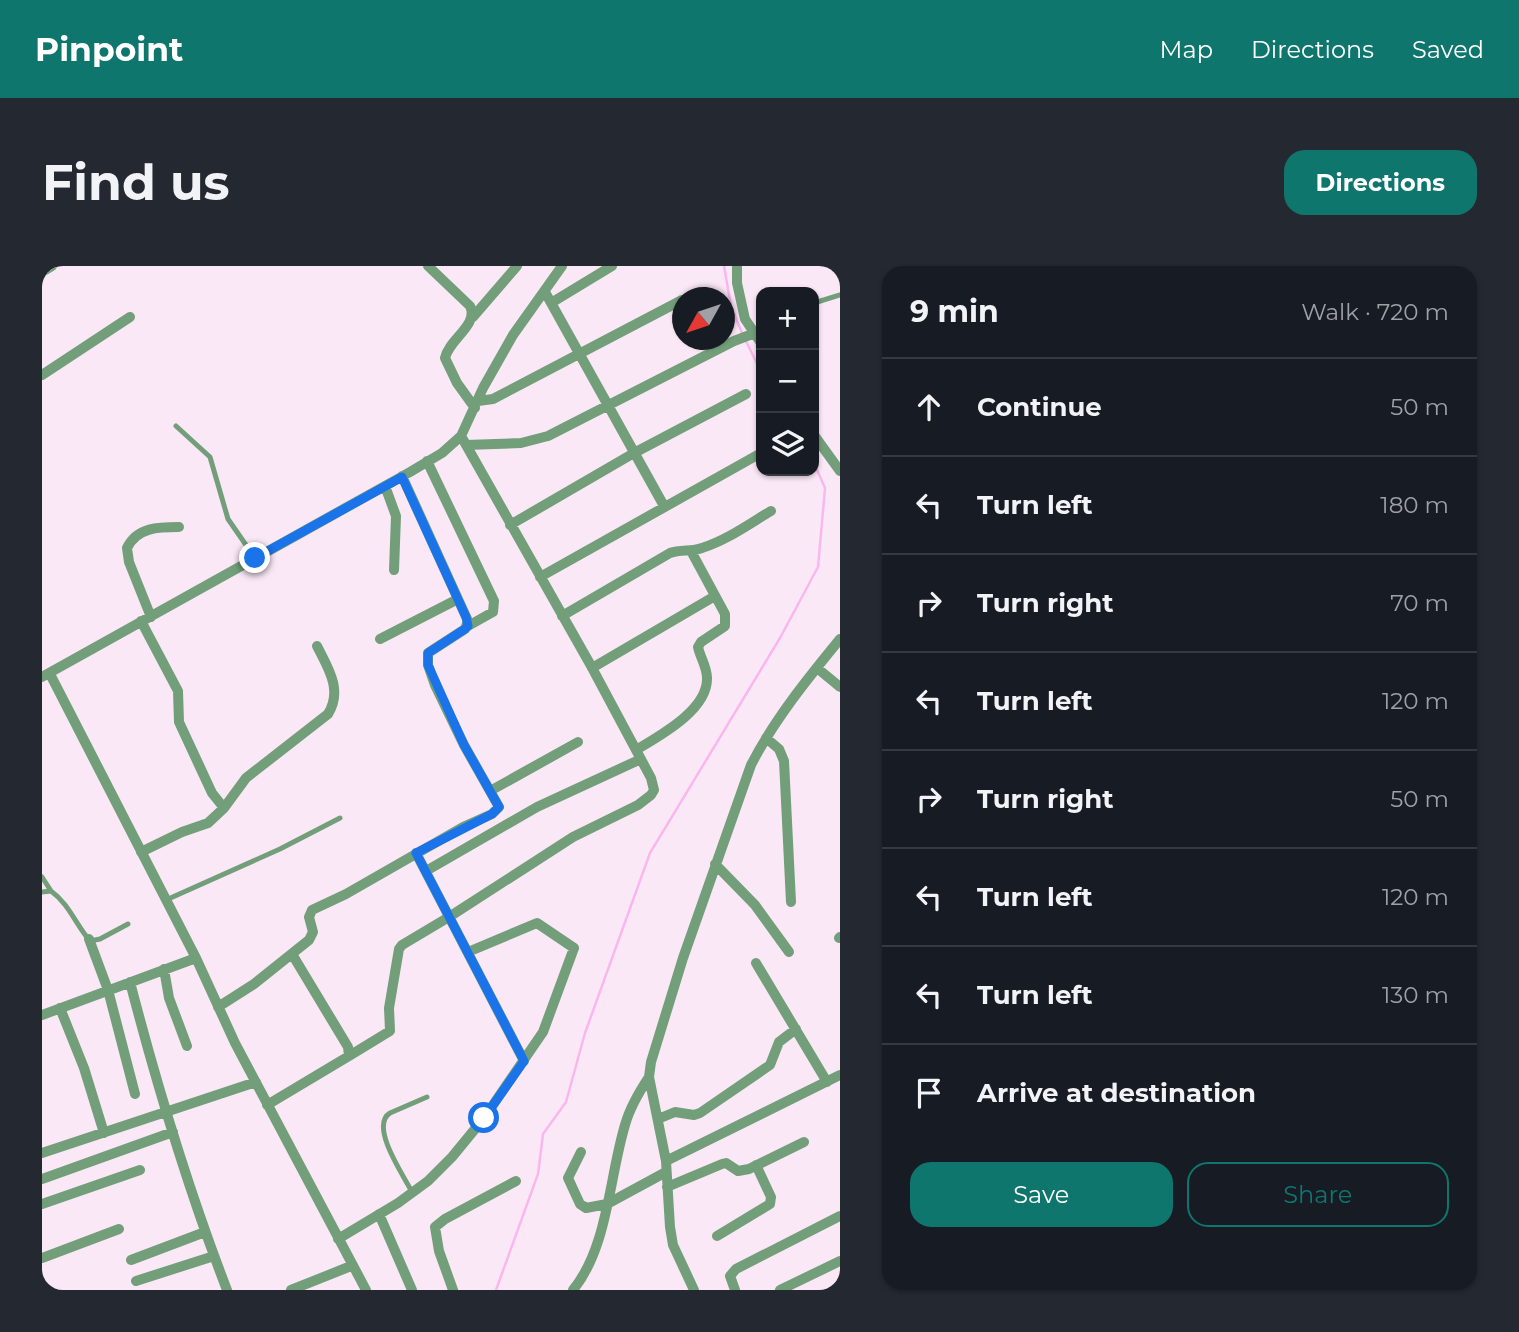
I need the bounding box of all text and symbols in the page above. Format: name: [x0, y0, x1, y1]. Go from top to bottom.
text: Pinpoint: [35, 29, 183, 69]
text: Map: [1160, 35, 1213, 64]
text: Directions: [1251, 35, 1374, 64]
text: Saved: [1412, 35, 1484, 64]
button: Directions: [1284, 150, 1477, 215]
text: Find us: [42, 153, 230, 212]
north arrow: [672, 287, 735, 350]
map controls: [756, 287, 819, 476]
button: +: [756, 287, 819, 350]
text: 9 min: [910, 293, 999, 330]
text: Walk · 720 m: [1301, 298, 1449, 326]
button: −: [756, 350, 819, 413]
icon: ahead: [910, 388, 948, 426]
text: Continue: [977, 391, 1102, 423]
text: 50 m: [1390, 393, 1449, 421]
button: layers: [756, 413, 819, 476]
icon: left: [910, 486, 948, 524]
text: Turn left: [977, 489, 1093, 521]
text: 180 m: [1380, 491, 1449, 519]
route end: [239, 542, 270, 573]
icon: right: [910, 584, 948, 622]
text: Turn right: [977, 587, 1113, 619]
text: 70 m: [1390, 589, 1449, 617]
icon: left: [910, 682, 948, 720]
text: Turn left: [977, 685, 1093, 717]
text: 120 m: [1382, 687, 1449, 715]
icon: right: [910, 780, 948, 818]
text: Turn right: [977, 783, 1113, 815]
text: 50 m: [1390, 785, 1449, 813]
icon: left: [910, 878, 948, 916]
text: Turn left: [977, 881, 1093, 913]
text: 120 m: [1382, 883, 1449, 911]
icon: left: [910, 976, 948, 1014]
text: Turn left: [977, 979, 1093, 1011]
text: 130 m: [1382, 981, 1449, 1009]
icon: arrive: [910, 1074, 948, 1112]
text: Arrive at destination: [977, 1077, 1256, 1109]
route start: [468, 1102, 499, 1133]
button: Save: [910, 1162, 1173, 1227]
button: Share: [1187, 1162, 1449, 1227]

